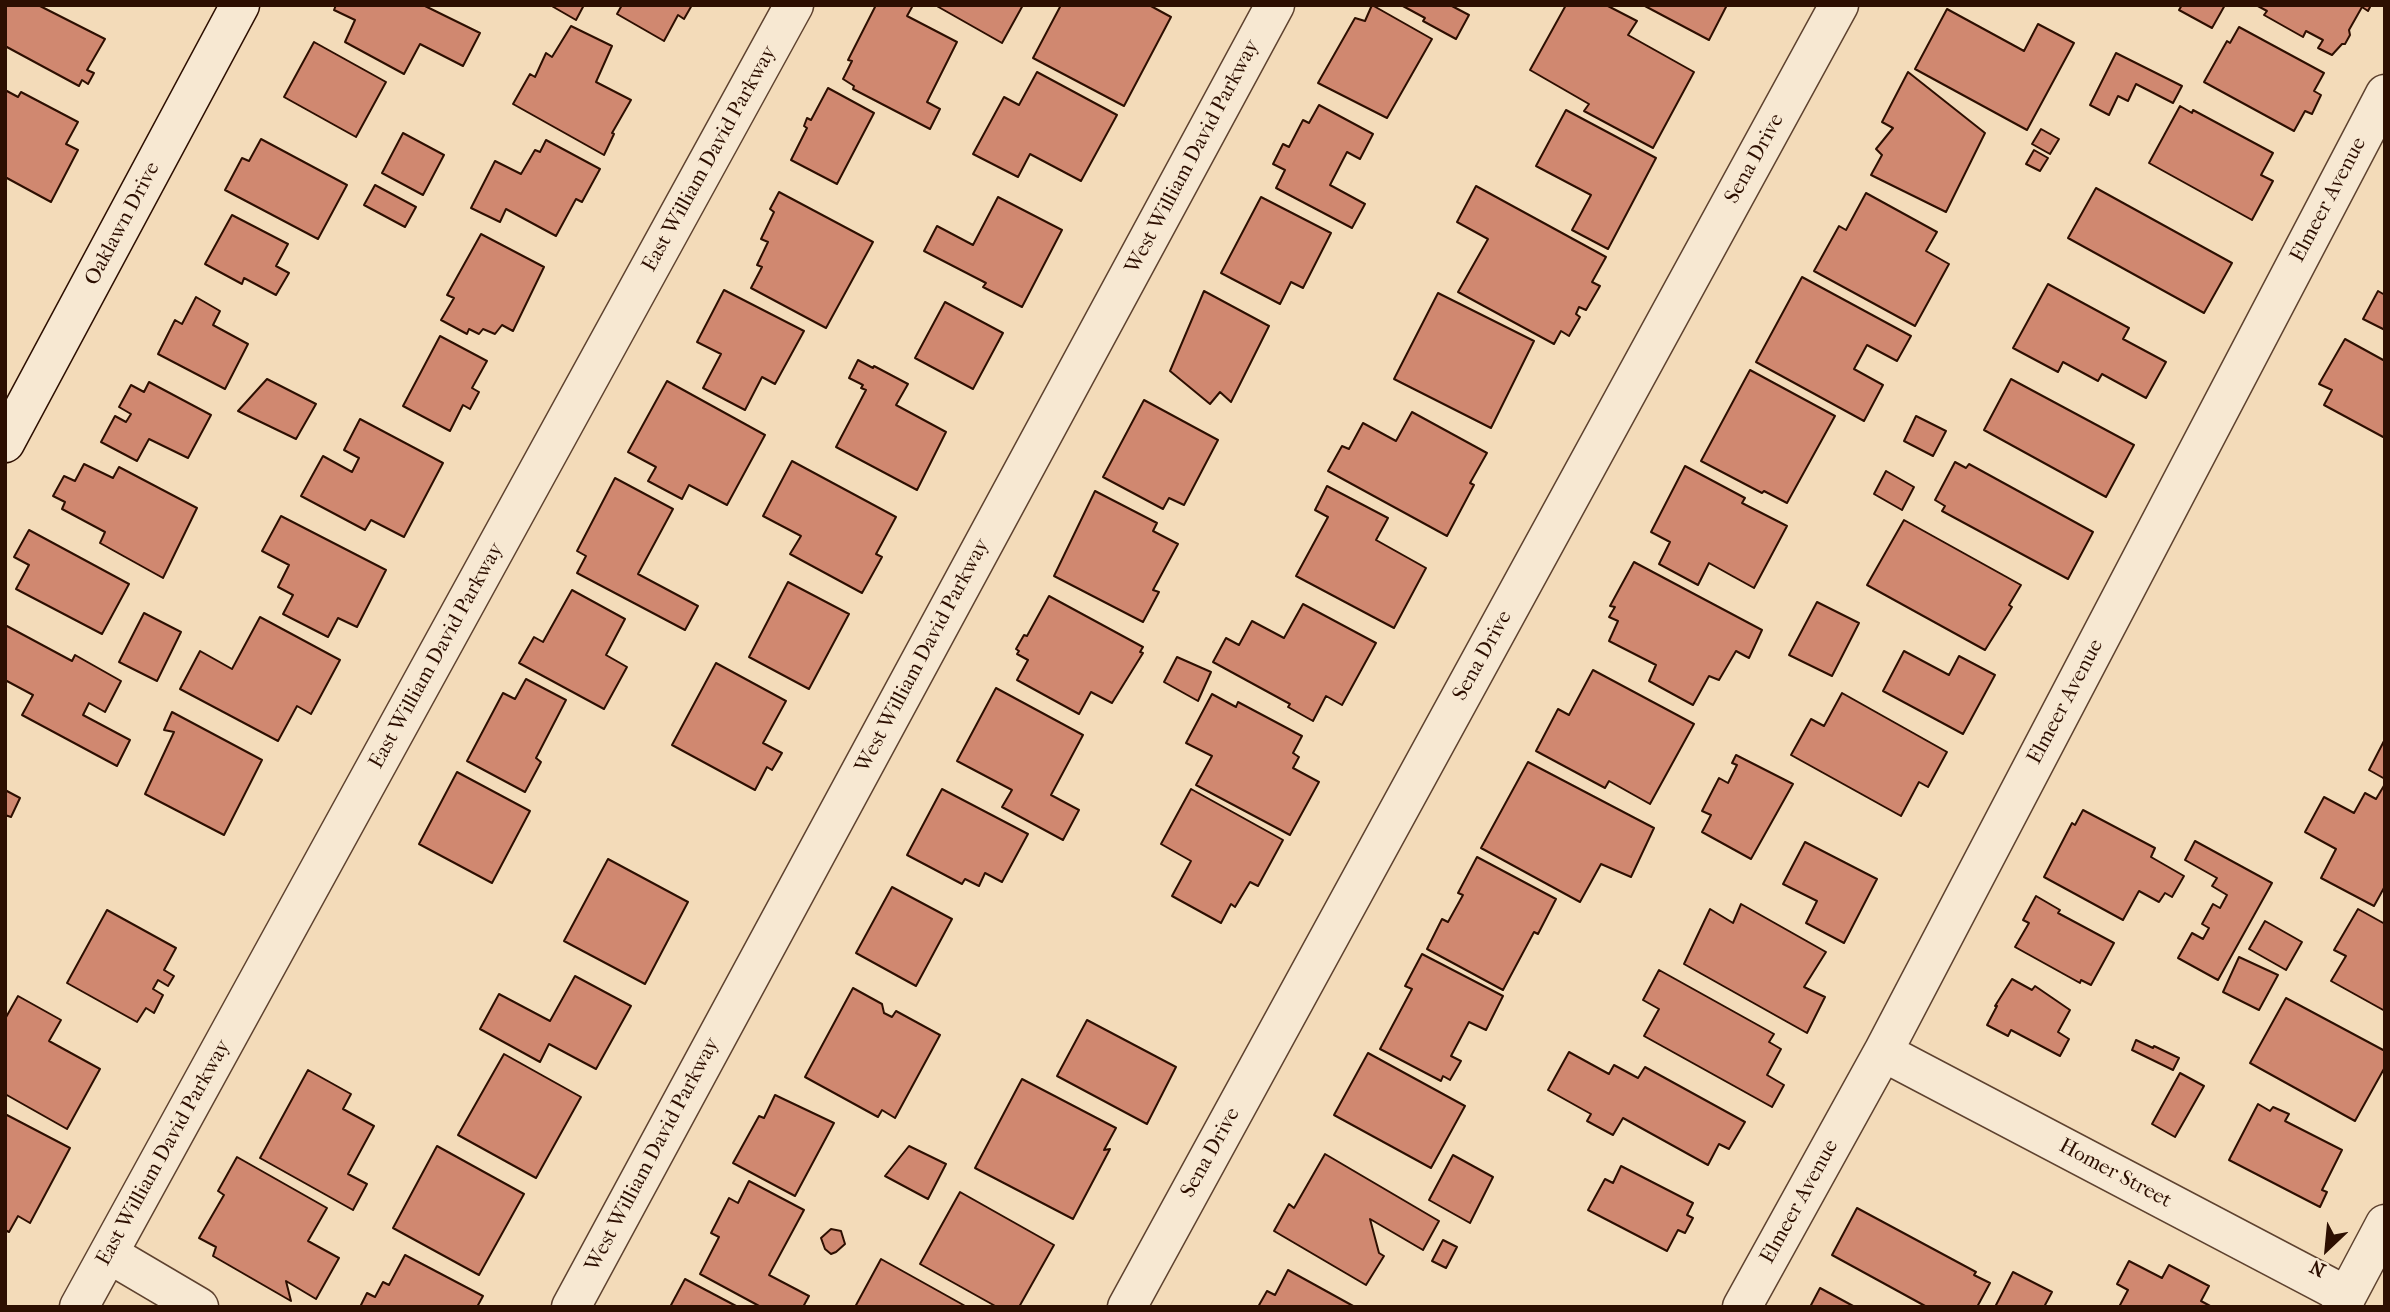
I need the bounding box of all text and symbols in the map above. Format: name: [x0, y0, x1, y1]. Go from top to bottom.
street label: West William David Parkway: [1121, 36, 1265, 278]
street label: East William David Parkway: [637, 42, 783, 276]
street label: Sena Drive: [1720, 110, 1790, 208]
street label: Elmeer Avenue: [2285, 133, 2373, 267]
street label: Oaklawn Drive: [80, 158, 166, 290]
street label: West William David Parkway: [851, 535, 995, 777]
street label: East William David Parkway: [364, 539, 510, 773]
street label: Sena Drive: [1448, 607, 1518, 705]
street label: Elmeer Avenue: [2022, 635, 2110, 769]
street label: West William David Parkway: [581, 1034, 725, 1276]
street label: East William David Parkway: [91, 1036, 237, 1270]
street label: Sena Drive: [1176, 1104, 1246, 1202]
street label: Homer Street: [2055, 1134, 2175, 1214]
street label: Elmeer Avenue: [1756, 1136, 1844, 1268]
north arrow: [2292, 1214, 2362, 1284]
text: N: [2306, 1255, 2329, 1281]

